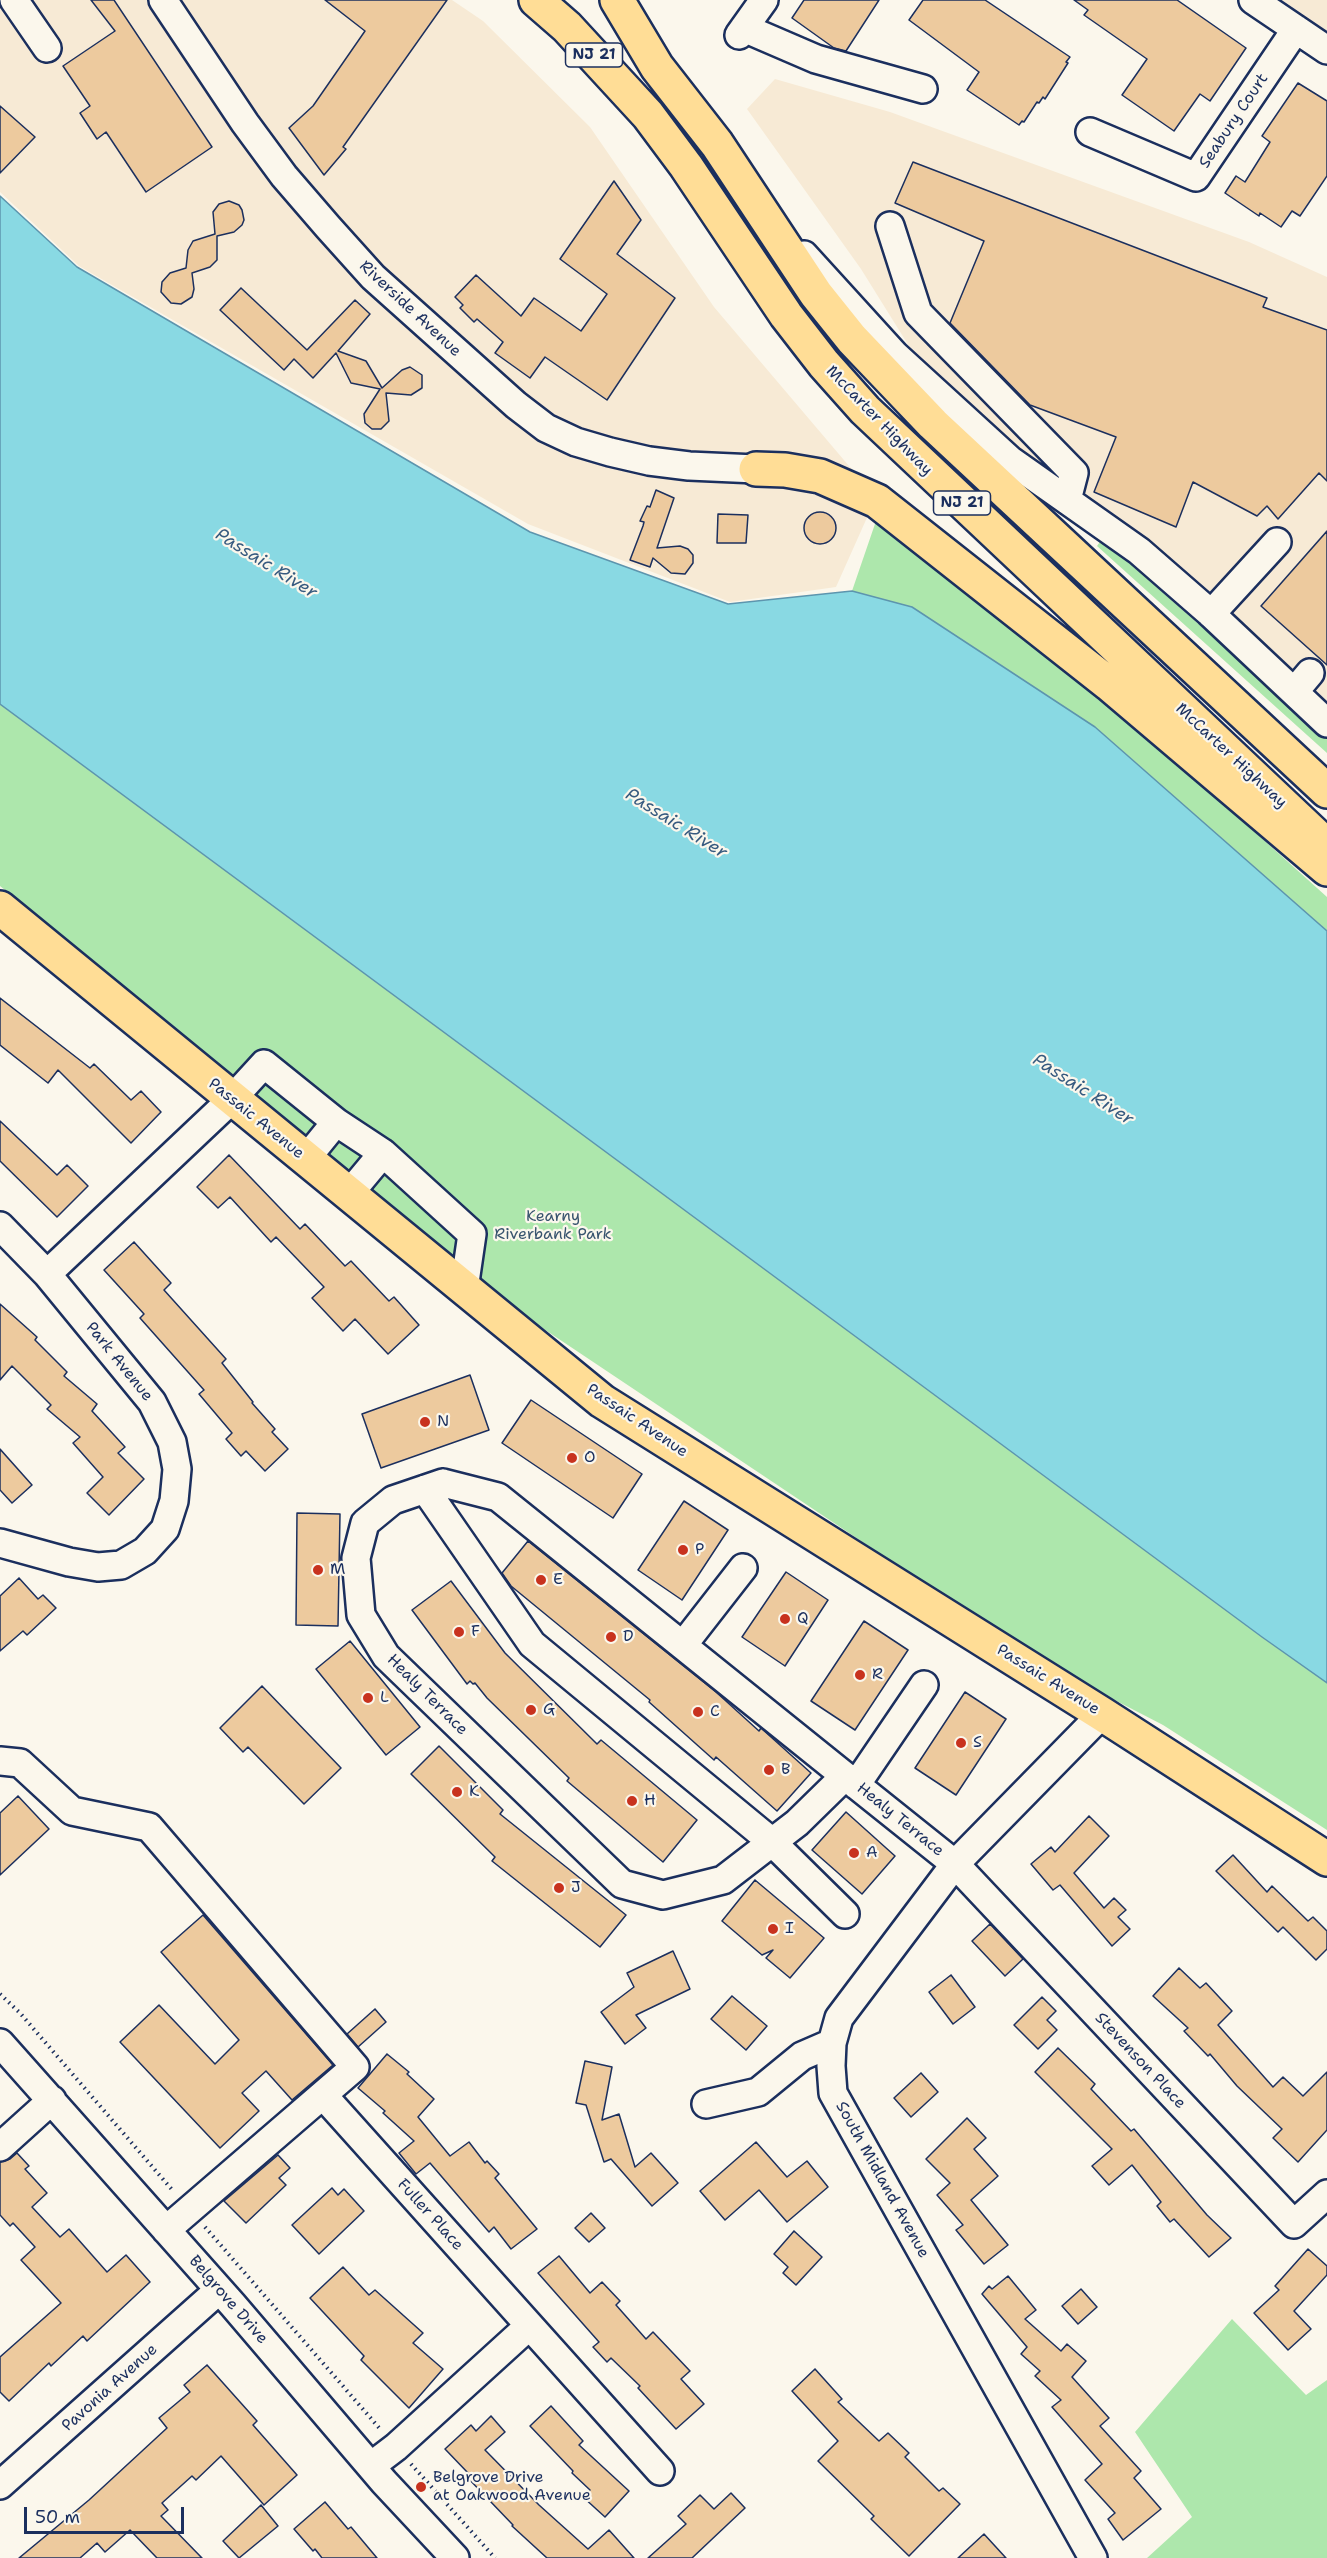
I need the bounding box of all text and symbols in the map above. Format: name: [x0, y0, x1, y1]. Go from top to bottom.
road number: NJ 21: [566, 43, 622, 67]
street label: Seabury Court: [1195, 70, 1273, 172]
street label: Riverside Avenue: [355, 257, 465, 361]
street label: McCarter Highway: [822, 362, 936, 480]
road number: NJ 21: [934, 491, 990, 515]
water label: Passaic River: [211, 524, 321, 604]
street label: McCarter Highway: [1171, 699, 1291, 813]
water label: Passaic River: [621, 784, 731, 864]
water label: Passaic River: [1029, 1049, 1137, 1131]
street label: Passaic Avenue: [204, 1074, 308, 1164]
park label: Kearny Riverbank Park: [494, 1207, 612, 1245]
street label: Park Avenue: [81, 1319, 157, 1405]
street label: Passaic Avenue: [583, 1380, 691, 1462]
place label: N: [437, 1412, 449, 1432]
marker: N: [418, 1415, 432, 1429]
place label: O: [584, 1448, 596, 1468]
marker: O: [565, 1451, 579, 1465]
place label: P: [695, 1540, 704, 1560]
marker: P: [676, 1543, 690, 1557]
place label: M: [330, 1560, 345, 1580]
marker: M: [311, 1563, 325, 1577]
place label: E: [553, 1570, 563, 1590]
marker: E: [534, 1573, 548, 1587]
place label: Q: [797, 1609, 809, 1629]
marker: Q: [778, 1612, 792, 1626]
place label: F: [471, 1622, 480, 1642]
marker: F: [452, 1625, 466, 1639]
place label: D: [623, 1627, 634, 1647]
marker: D: [604, 1630, 618, 1644]
street label: Passaic Avenue: [993, 1641, 1103, 1719]
street label: Healy Terrace: [383, 1651, 471, 1739]
place label: R: [872, 1665, 883, 1685]
marker: R: [853, 1668, 867, 1682]
place label: L: [380, 1688, 389, 1708]
marker: L: [361, 1691, 375, 1705]
place label: G: [543, 1700, 555, 1720]
place label: C: [710, 1702, 720, 1722]
marker: G: [524, 1703, 538, 1717]
marker: C: [691, 1705, 705, 1719]
place label: S: [973, 1733, 982, 1753]
marker: S: [954, 1736, 968, 1750]
place label: B: [781, 1760, 790, 1780]
marker: B: [762, 1763, 776, 1777]
street label: Healy Terrace: [853, 1779, 947, 1861]
place label: K: [469, 1782, 479, 1802]
marker: K: [450, 1785, 464, 1799]
place label: H: [644, 1791, 656, 1811]
marker: H: [625, 1794, 639, 1808]
place label: A: [866, 1843, 878, 1863]
marker: A: [847, 1846, 861, 1860]
place label: J: [571, 1878, 581, 1898]
marker: J: [552, 1881, 566, 1895]
place label: I: [785, 1919, 794, 1939]
marker: I: [766, 1922, 780, 1936]
street label: Stevenson Place: [1091, 2009, 1189, 2113]
street label: South Midland Avenue: [831, 2098, 933, 2262]
street label: Fuller Place: [393, 2175, 467, 2255]
street label: Belgrove Drive: [184, 2252, 272, 2348]
street label: Pavonia Avenue: [58, 2340, 162, 2436]
place label: Belgrove Drive at Oakwood Avenue: [433, 2468, 591, 2506]
marker: Belgrove Drive at Oakwood Avenue: [414, 2480, 428, 2494]
scale bar: [27, 2495, 188, 2533]
text: 50 m: [35, 2505, 80, 2529]

